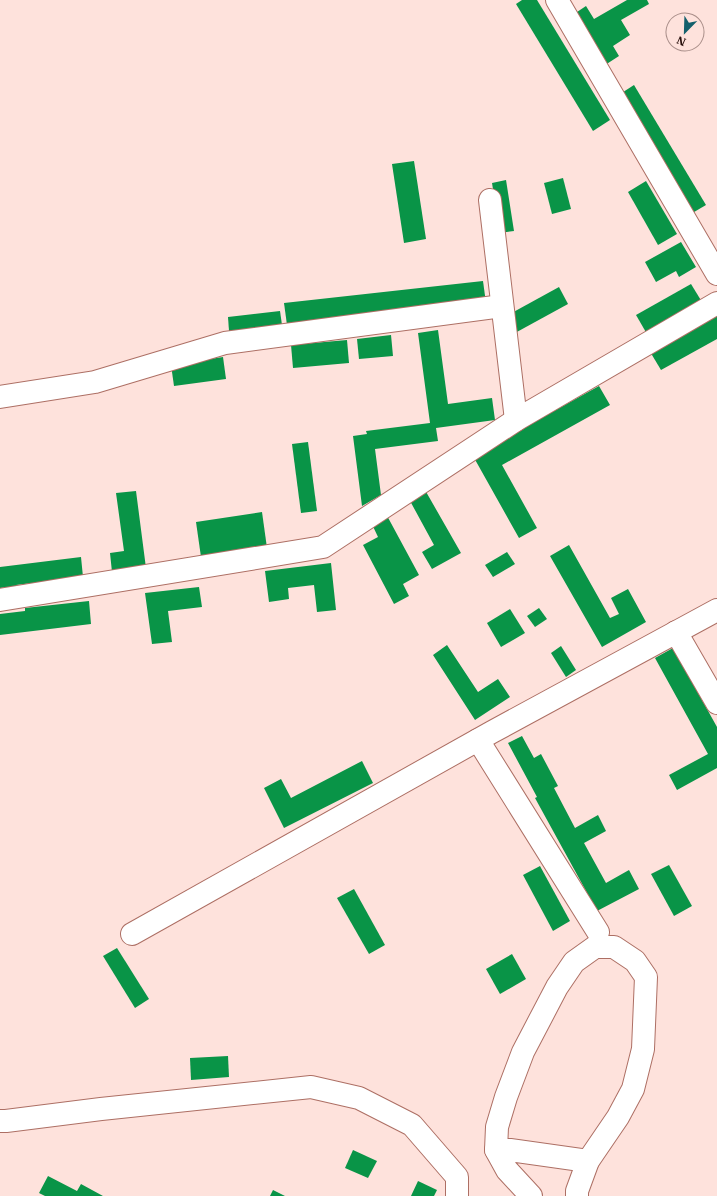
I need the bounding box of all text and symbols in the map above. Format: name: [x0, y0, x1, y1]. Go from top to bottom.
north arrow: [665, 12, 705, 52]
text: N: [674, 33, 688, 49]

